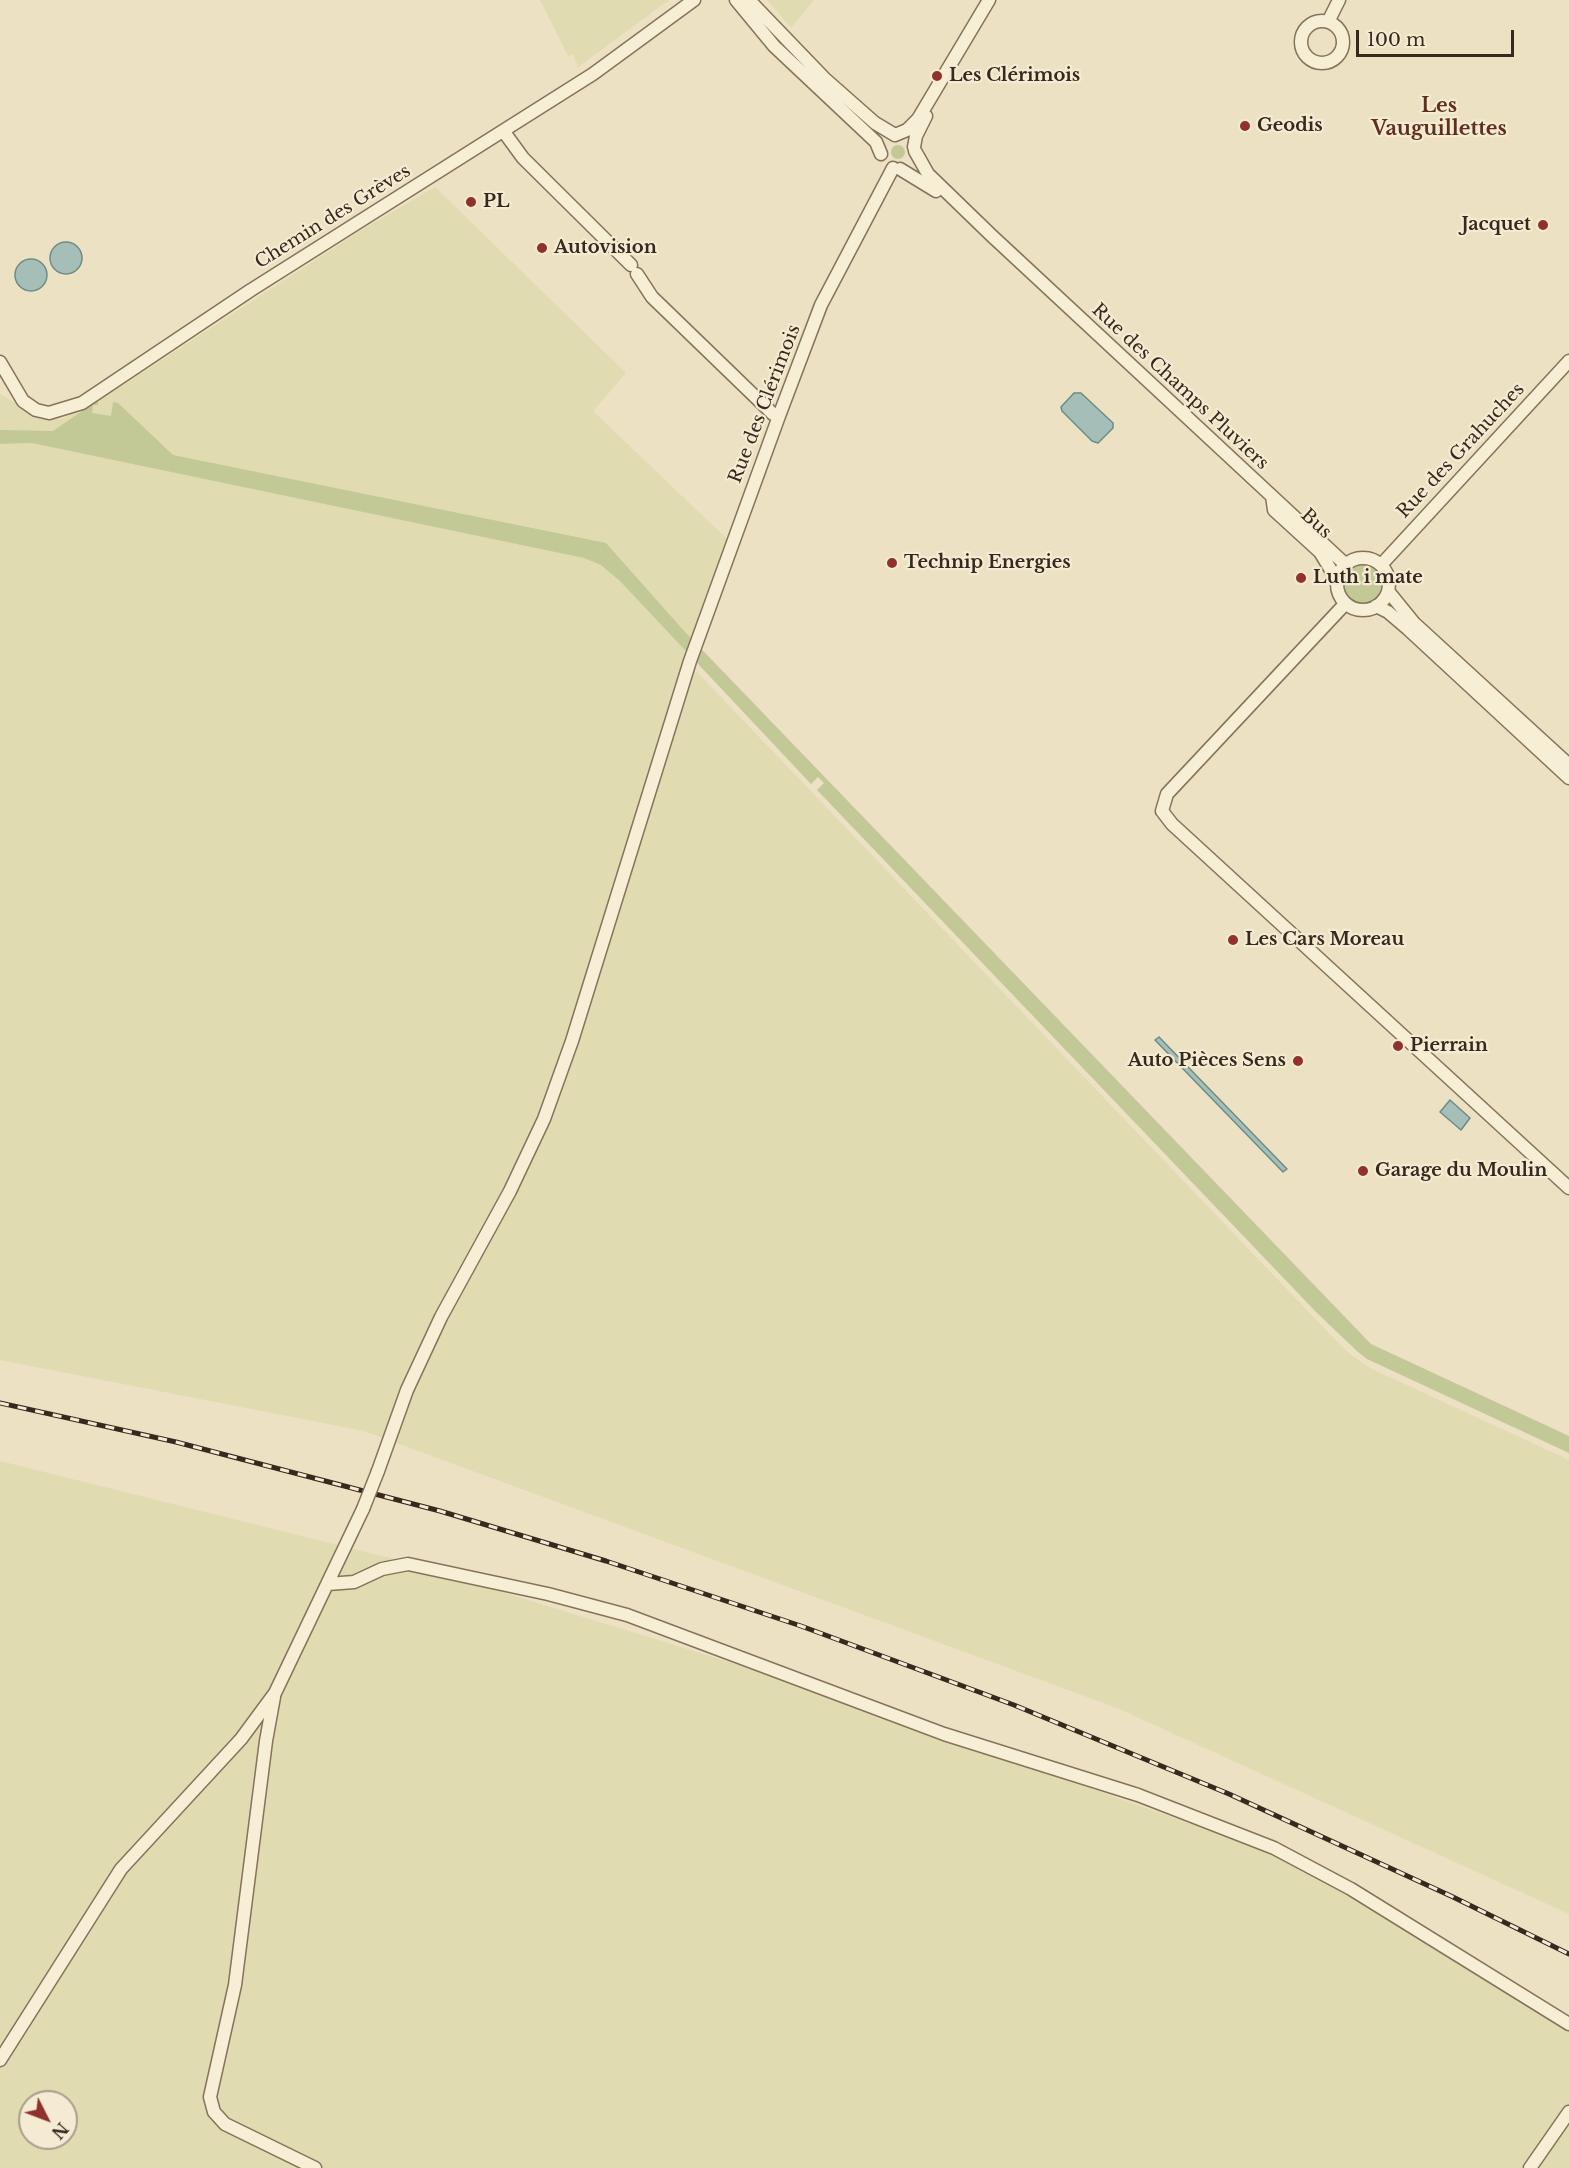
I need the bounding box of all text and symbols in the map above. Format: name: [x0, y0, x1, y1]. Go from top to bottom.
scale bar: [1359, 18, 1516, 56]
text: 100 m: [1367, 29, 1425, 51]
place label: Les Clérimois: [949, 65, 1080, 87]
marker: Les Clérimois: [930, 69, 944, 83]
district label: Les Vauguillettes: [1371, 94, 1507, 141]
place label: Geodis: [1257, 115, 1323, 137]
marker: Geodis: [1238, 119, 1252, 133]
street label: Chemin des Grèves: [251, 160, 415, 274]
place label: PL: [483, 191, 509, 213]
marker: PL: [464, 195, 478, 209]
place label: Jacquet: [1461, 214, 1531, 236]
marker: Jacquet: [1536, 218, 1550, 232]
place label: Autovision: [554, 237, 657, 259]
marker: Autovision: [535, 241, 549, 255]
street label: Rue des Champs Pluviers: [1087, 299, 1273, 475]
street label: Rue des Clérimois: [725, 322, 805, 486]
street label: Rue des Grahuches: [1393, 379, 1529, 523]
street label: Bus: [1296, 505, 1336, 543]
place label: Technip Energies: [904, 552, 1071, 574]
marker: Technip Energies: [885, 556, 899, 570]
place label: Luth i mate: [1313, 567, 1423, 589]
marker: Luth i mate: [1294, 571, 1308, 585]
place label: Les Cars Moreau: [1245, 929, 1404, 951]
marker: Les Cars Moreau: [1226, 933, 1240, 947]
place label: Pierrain: [1410, 1035, 1488, 1057]
marker: Pierrain: [1391, 1039, 1405, 1053]
place label: Auto Pièces Sens: [1128, 1050, 1286, 1072]
marker: Auto Pièces Sens: [1291, 1054, 1305, 1068]
place label: Garage du Moulin: [1375, 1160, 1547, 1182]
marker: Garage du Moulin: [1356, 1164, 1370, 1178]
north arrow: [18, 2090, 78, 2150]
text: N: [47, 2118, 72, 2143]

